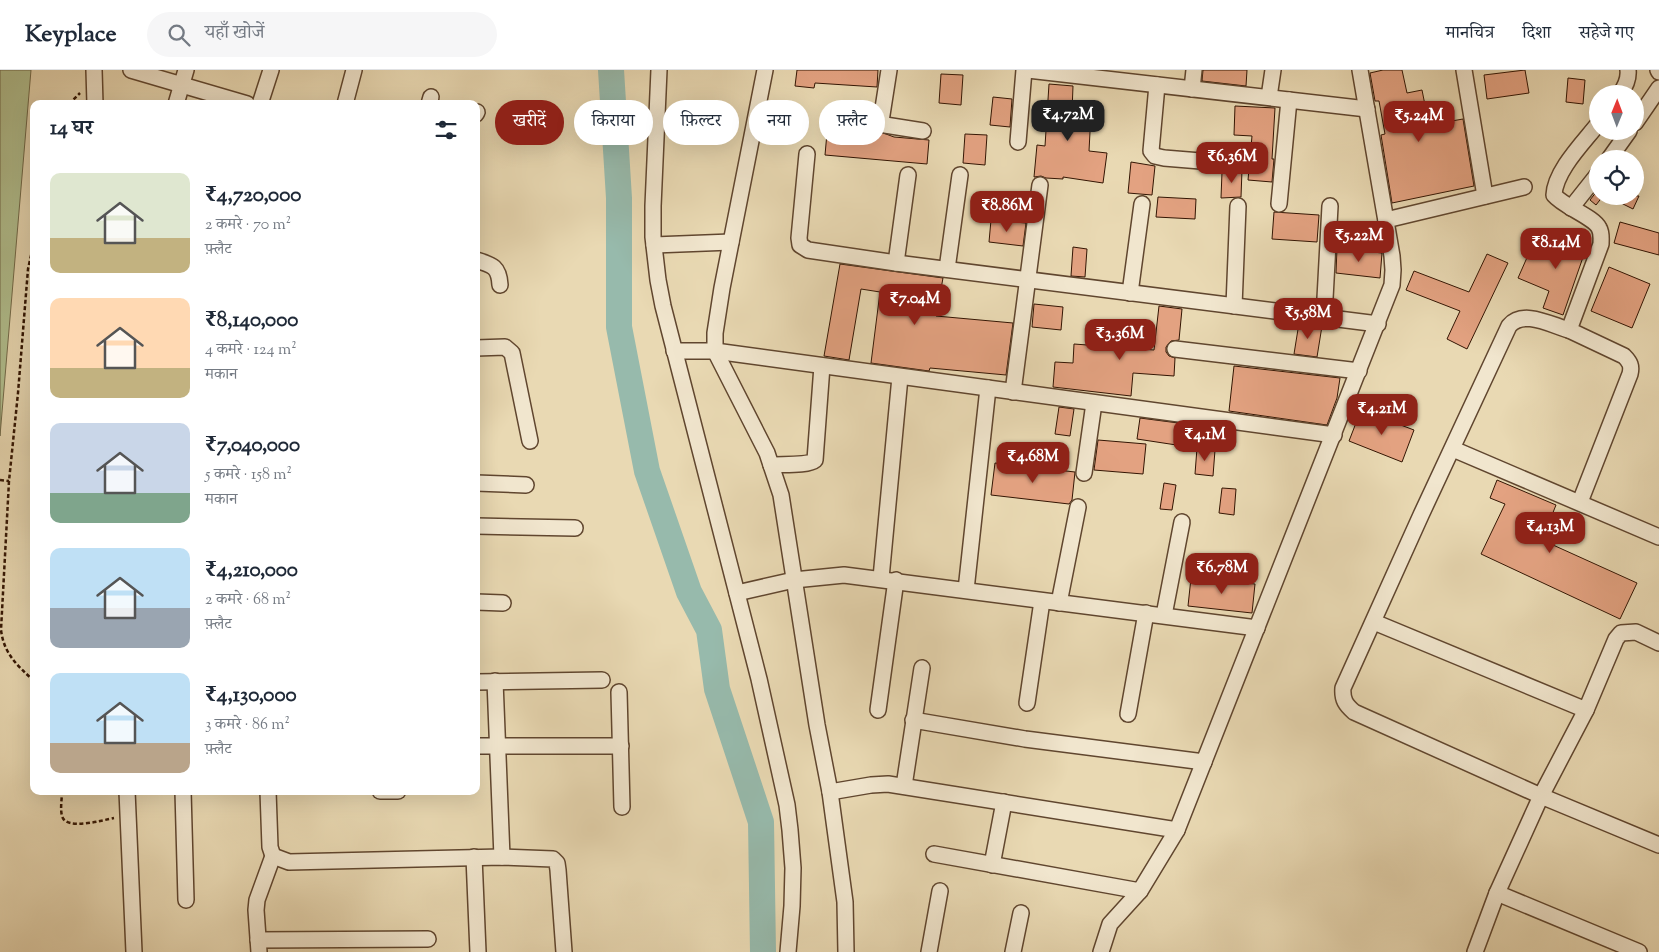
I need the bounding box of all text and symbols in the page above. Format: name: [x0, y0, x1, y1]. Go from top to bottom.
search box: [147, 12, 497, 57]
text: Keyplace: [25, 18, 117, 52]
text: यहाँ खोजें: [205, 20, 264, 47]
icon: search: [165, 21, 193, 49]
text: मानचित्र: [1446, 21, 1494, 47]
text: दिशा: [1522, 21, 1551, 47]
text: सहेजे गए: [1579, 21, 1634, 47]
north arrow: [1589, 85, 1644, 140]
map controls: [1589, 85, 1644, 205]
chip: खरीदें: [495, 100, 564, 145]
chip: किराया: [574, 100, 653, 145]
chip: फ़िल्टर: [663, 100, 739, 145]
chip: नया: [749, 100, 809, 145]
chip: फ़्लैट: [819, 100, 885, 145]
pin: ₹4.72M: [1027, 100, 1109, 142]
pin: ₹5.24M: [1378, 100, 1460, 143]
text: ₹4.72M: [1042, 104, 1094, 127]
text: ₹5.24M: [1395, 105, 1443, 128]
text: 14 घर: [50, 114, 93, 144]
icon: filters: [432, 116, 460, 144]
pin: ₹6.36M: [1191, 142, 1273, 184]
text: ₹6.36M: [1207, 146, 1257, 169]
button: locate: [1589, 150, 1644, 205]
text: ₹4,720,000: [205, 181, 301, 211]
pin: ₹8.86M: [966, 190, 1048, 233]
icon: home: [90, 193, 150, 253]
text: ₹8.86M: [981, 195, 1033, 218]
text: 2 कमरे · 70 m²: [205, 214, 291, 237]
pin: ₹5.22M: [1318, 220, 1400, 263]
text: ₹5.22M: [1335, 225, 1383, 248]
pin: ₹8.14M: [1515, 228, 1597, 270]
text: ₹8.14M: [1531, 232, 1581, 255]
text: फ़्लैट: [205, 239, 232, 262]
pin: ₹7.04M: [874, 284, 956, 326]
text: ₹7.04M: [890, 288, 940, 311]
pin: ₹5.58M: [1267, 298, 1349, 340]
text: ₹5.58M: [1285, 302, 1331, 325]
text: ₹8,140,000: [205, 306, 298, 336]
icon: home: [90, 318, 150, 378]
pin: ₹3.36M: [1079, 318, 1161, 361]
text: ₹3.36M: [1096, 323, 1144, 346]
text: 4 कमरे · 124 m²: [205, 339, 297, 362]
text: मकान: [205, 364, 237, 387]
pin: ₹4.21M: [1341, 394, 1423, 436]
text: ₹4.21M: [1358, 398, 1406, 421]
pin: ₹4.1M: [1170, 420, 1240, 462]
text: ₹4.1M: [1184, 424, 1226, 447]
text: ₹7,040,000: [205, 431, 300, 461]
pin: ₹4.68M: [992, 442, 1074, 484]
icon: home: [90, 443, 150, 503]
text: ₹4.68M: [1007, 446, 1059, 469]
text: 5 कमरे · 158 m²: [205, 464, 292, 487]
text: मकान: [205, 489, 237, 512]
pin: ₹4.13M: [1509, 512, 1591, 554]
text: ₹4.13M: [1526, 516, 1574, 539]
pin: ₹6.78M: [1181, 552, 1263, 595]
text: ₹4,210,000: [205, 556, 298, 586]
text: ₹6.78M: [1196, 557, 1248, 580]
icon: home: [90, 568, 150, 628]
text: 2 कमरे · 68 m²: [205, 589, 291, 612]
text: फ़्लैट: [205, 614, 232, 637]
text: ₹4,130,000: [205, 681, 297, 711]
icon: home: [90, 693, 150, 753]
text: 3 कमरे · 86 m²: [205, 714, 290, 737]
text: फ़्लैट: [205, 739, 232, 762]

